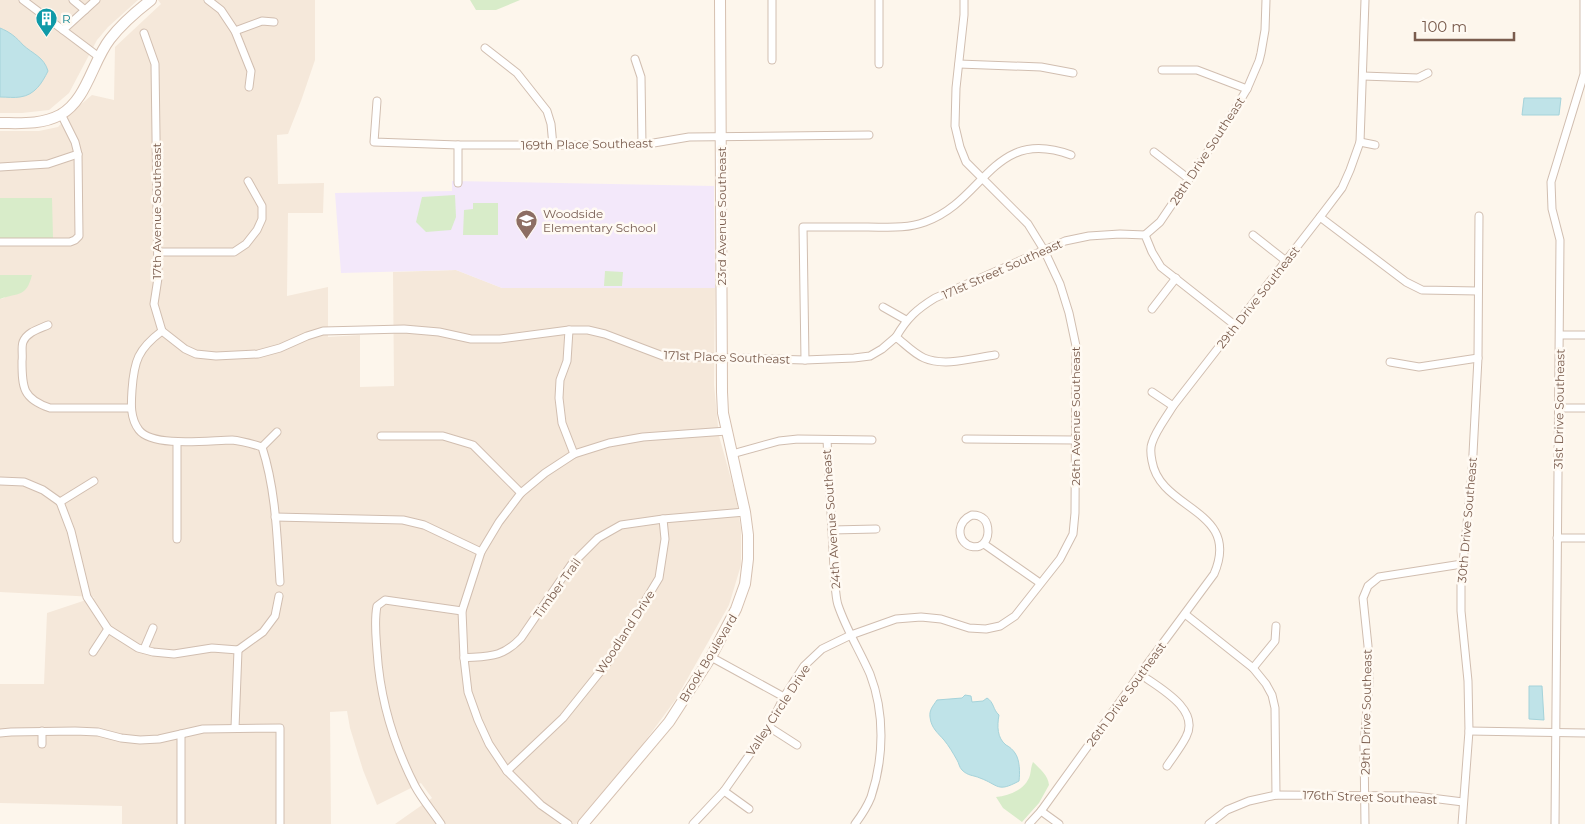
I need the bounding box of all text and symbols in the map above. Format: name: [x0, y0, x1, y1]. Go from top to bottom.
building icon: R: [34, 6, 58, 37]
scale bar: [1415, 10, 1514, 42]
place label: R: [62, 11, 71, 26]
text: 100 m: [1422, 17, 1467, 36]
street label: 28th Drive Southeast: [1166, 94, 1248, 208]
street label: 169th Place Southeast: [521, 135, 653, 153]
street label: 17th Avenue Southeast: [149, 143, 164, 279]
street label: 23rd Avenue Southeast: [714, 146, 729, 285]
place label: Woodside Elementary School: [543, 206, 656, 235]
school or university icon: Woodside Elementary School: [515, 208, 539, 239]
street label: 171st Street Southeast: [940, 236, 1065, 302]
street label: 29th Drive Southeast: [1213, 243, 1303, 351]
street label: 26th Avenue Southeast: [1068, 346, 1083, 486]
street label: 171st Place Southeast: [664, 347, 791, 367]
street label: 31st Drive Southeast: [1550, 349, 1568, 469]
street label: 24th Avenue Southeast: [819, 449, 843, 589]
street label: 30th Drive Southeast: [1454, 456, 1480, 584]
street label: Timber Trail: [530, 555, 584, 621]
street label: Woodland Drive: [592, 587, 658, 677]
street label: Brook Boulevard: [676, 611, 740, 705]
street label: 26th Drive Southeast: [1083, 639, 1169, 749]
street label: 29th Drive Southeast: [1357, 649, 1375, 775]
street label: Valley Circle Drive: [743, 661, 813, 759]
street label: 176th Street Southeast: [1302, 787, 1438, 807]

